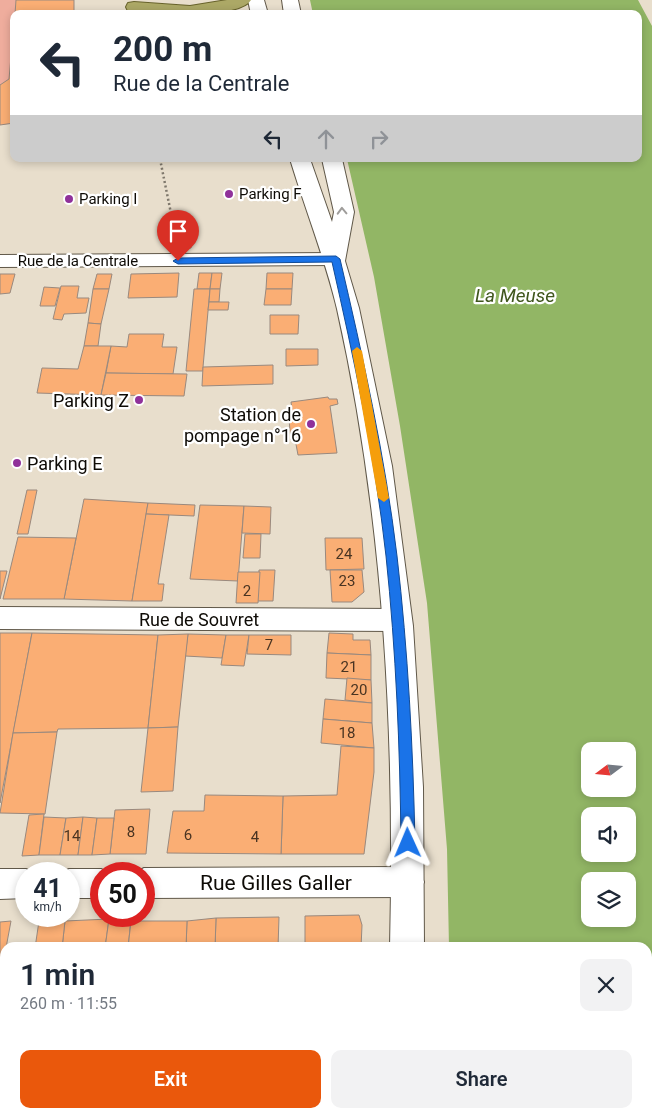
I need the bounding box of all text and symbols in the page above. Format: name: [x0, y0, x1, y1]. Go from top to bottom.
text: 200 m: [113, 29, 212, 70]
icon: left: [30, 30, 95, 95]
text: Rue de la Centrale: [113, 71, 289, 96]
icon: left: [259, 125, 287, 153]
icon: ahead: [312, 125, 340, 153]
icon: right: [365, 125, 393, 153]
place label: Parking F: [239, 185, 302, 203]
marker: Parking F: [223, 188, 235, 200]
place label: Parking I: [79, 190, 137, 208]
marker: Parking I: [63, 193, 75, 205]
one-way arrow: [337, 207, 347, 215]
pin: [157, 210, 199, 261]
icon: arrive: [164, 217, 192, 245]
street label: Rue de la Centrale: [18, 252, 138, 270]
water label: La Meuse: [475, 284, 555, 307]
place label: Parking Z: [53, 390, 129, 411]
marker: Parking Z: [133, 394, 145, 406]
place label: Station de pompage n°16: [184, 404, 301, 446]
marker: Station de pompage n°16: [305, 418, 317, 430]
place label: Parking E: [27, 453, 102, 474]
marker: Parking E: [11, 457, 23, 469]
house number: 24: [336, 545, 353, 563]
house number: 23: [339, 572, 355, 590]
house number: 2: [243, 582, 251, 600]
street label: Rue de Souvret: [139, 609, 259, 630]
house number: 7: [265, 636, 273, 654]
house number: 21: [341, 658, 357, 676]
house number: 20: [351, 681, 367, 699]
house number: 18: [339, 724, 355, 742]
north arrow: [581, 742, 636, 798]
map controls: [581, 742, 636, 927]
button: sound: [581, 807, 636, 862]
position arrow: [381, 816, 433, 868]
house number: 8: [127, 823, 135, 841]
house number: 6: [184, 826, 192, 844]
house number: 14: [64, 827, 81, 845]
house number: 4: [251, 828, 260, 846]
speed limit sign: 50: [90, 862, 155, 927]
street label: Rue Gilles Galler: [200, 871, 352, 895]
button: layers: [581, 872, 636, 927]
text: 41: [33, 874, 62, 903]
text: km/h: [33, 900, 62, 914]
text: 1 min: [20, 957, 95, 992]
button: close: [580, 959, 632, 1011]
text: 260 m · 11:55: [20, 994, 117, 1013]
button: Exit: [20, 1050, 321, 1108]
button: Share: [331, 1050, 632, 1108]

